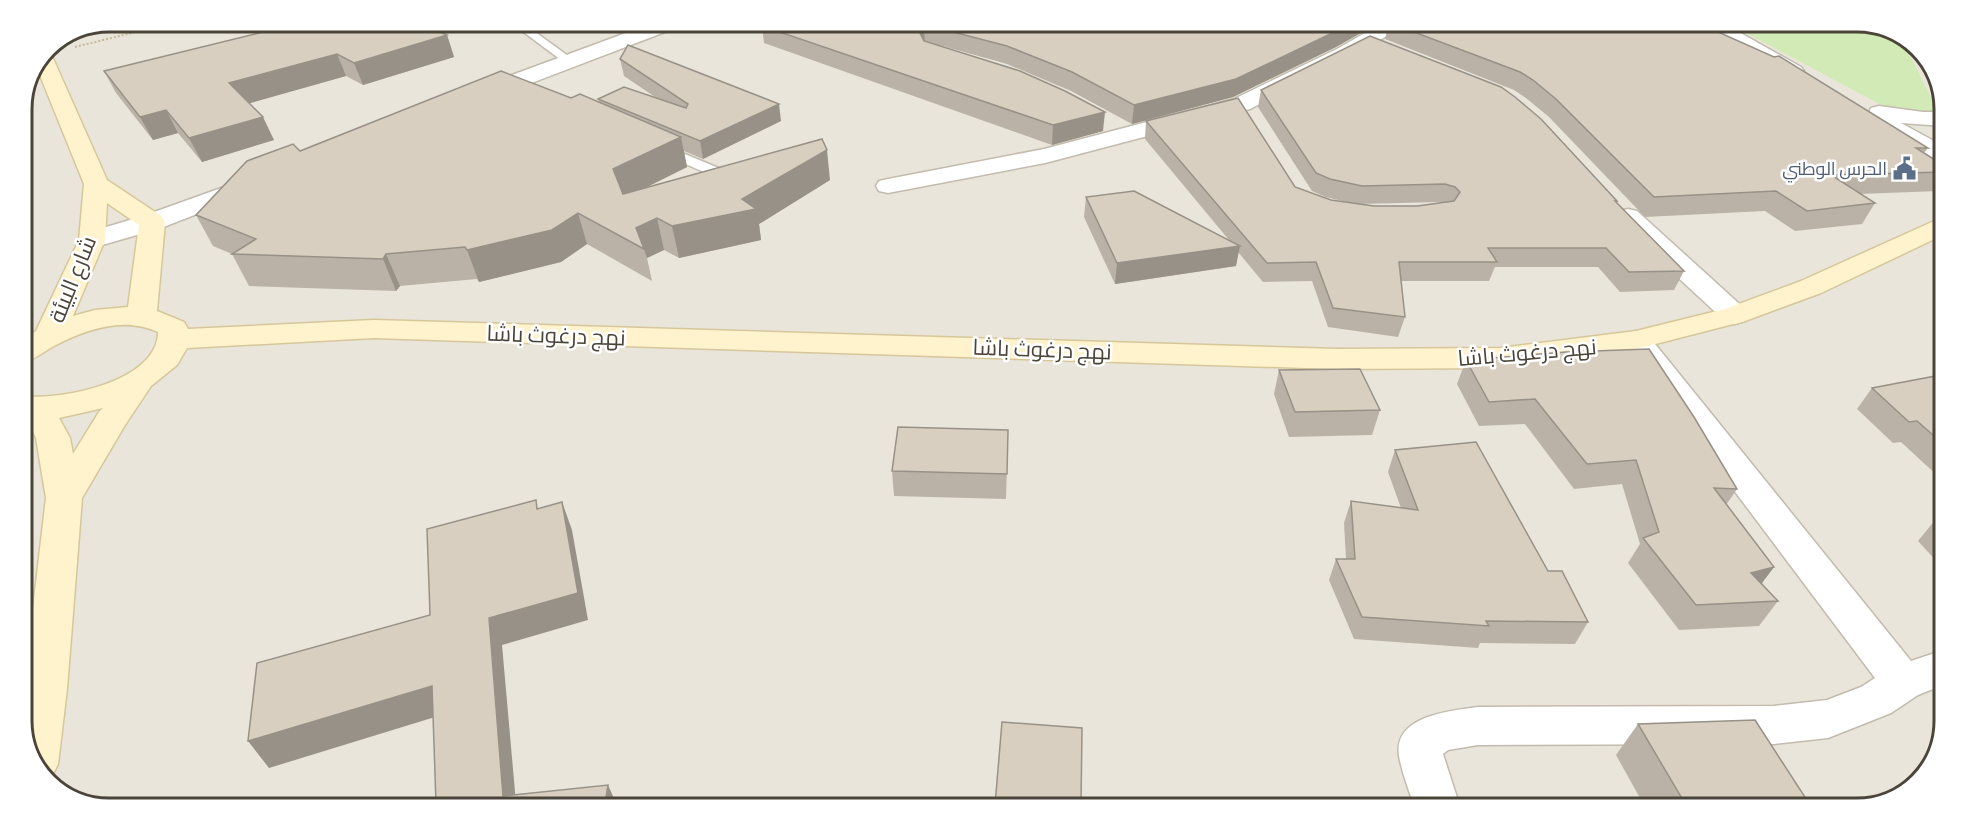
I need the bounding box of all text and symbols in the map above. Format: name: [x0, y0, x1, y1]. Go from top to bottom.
public building icon: الحرس الوطني: [1892, 156, 1918, 182]
place label: الحرس الوطني: [1782, 157, 1887, 183]
street label: شارع البيئة: [42, 232, 103, 327]
street label: نهج درغوث باشا: [486, 319, 626, 352]
street label: نهج درغوث باشا: [1456, 332, 1598, 373]
street label: نهج درغوث باشا: [972, 333, 1112, 366]

